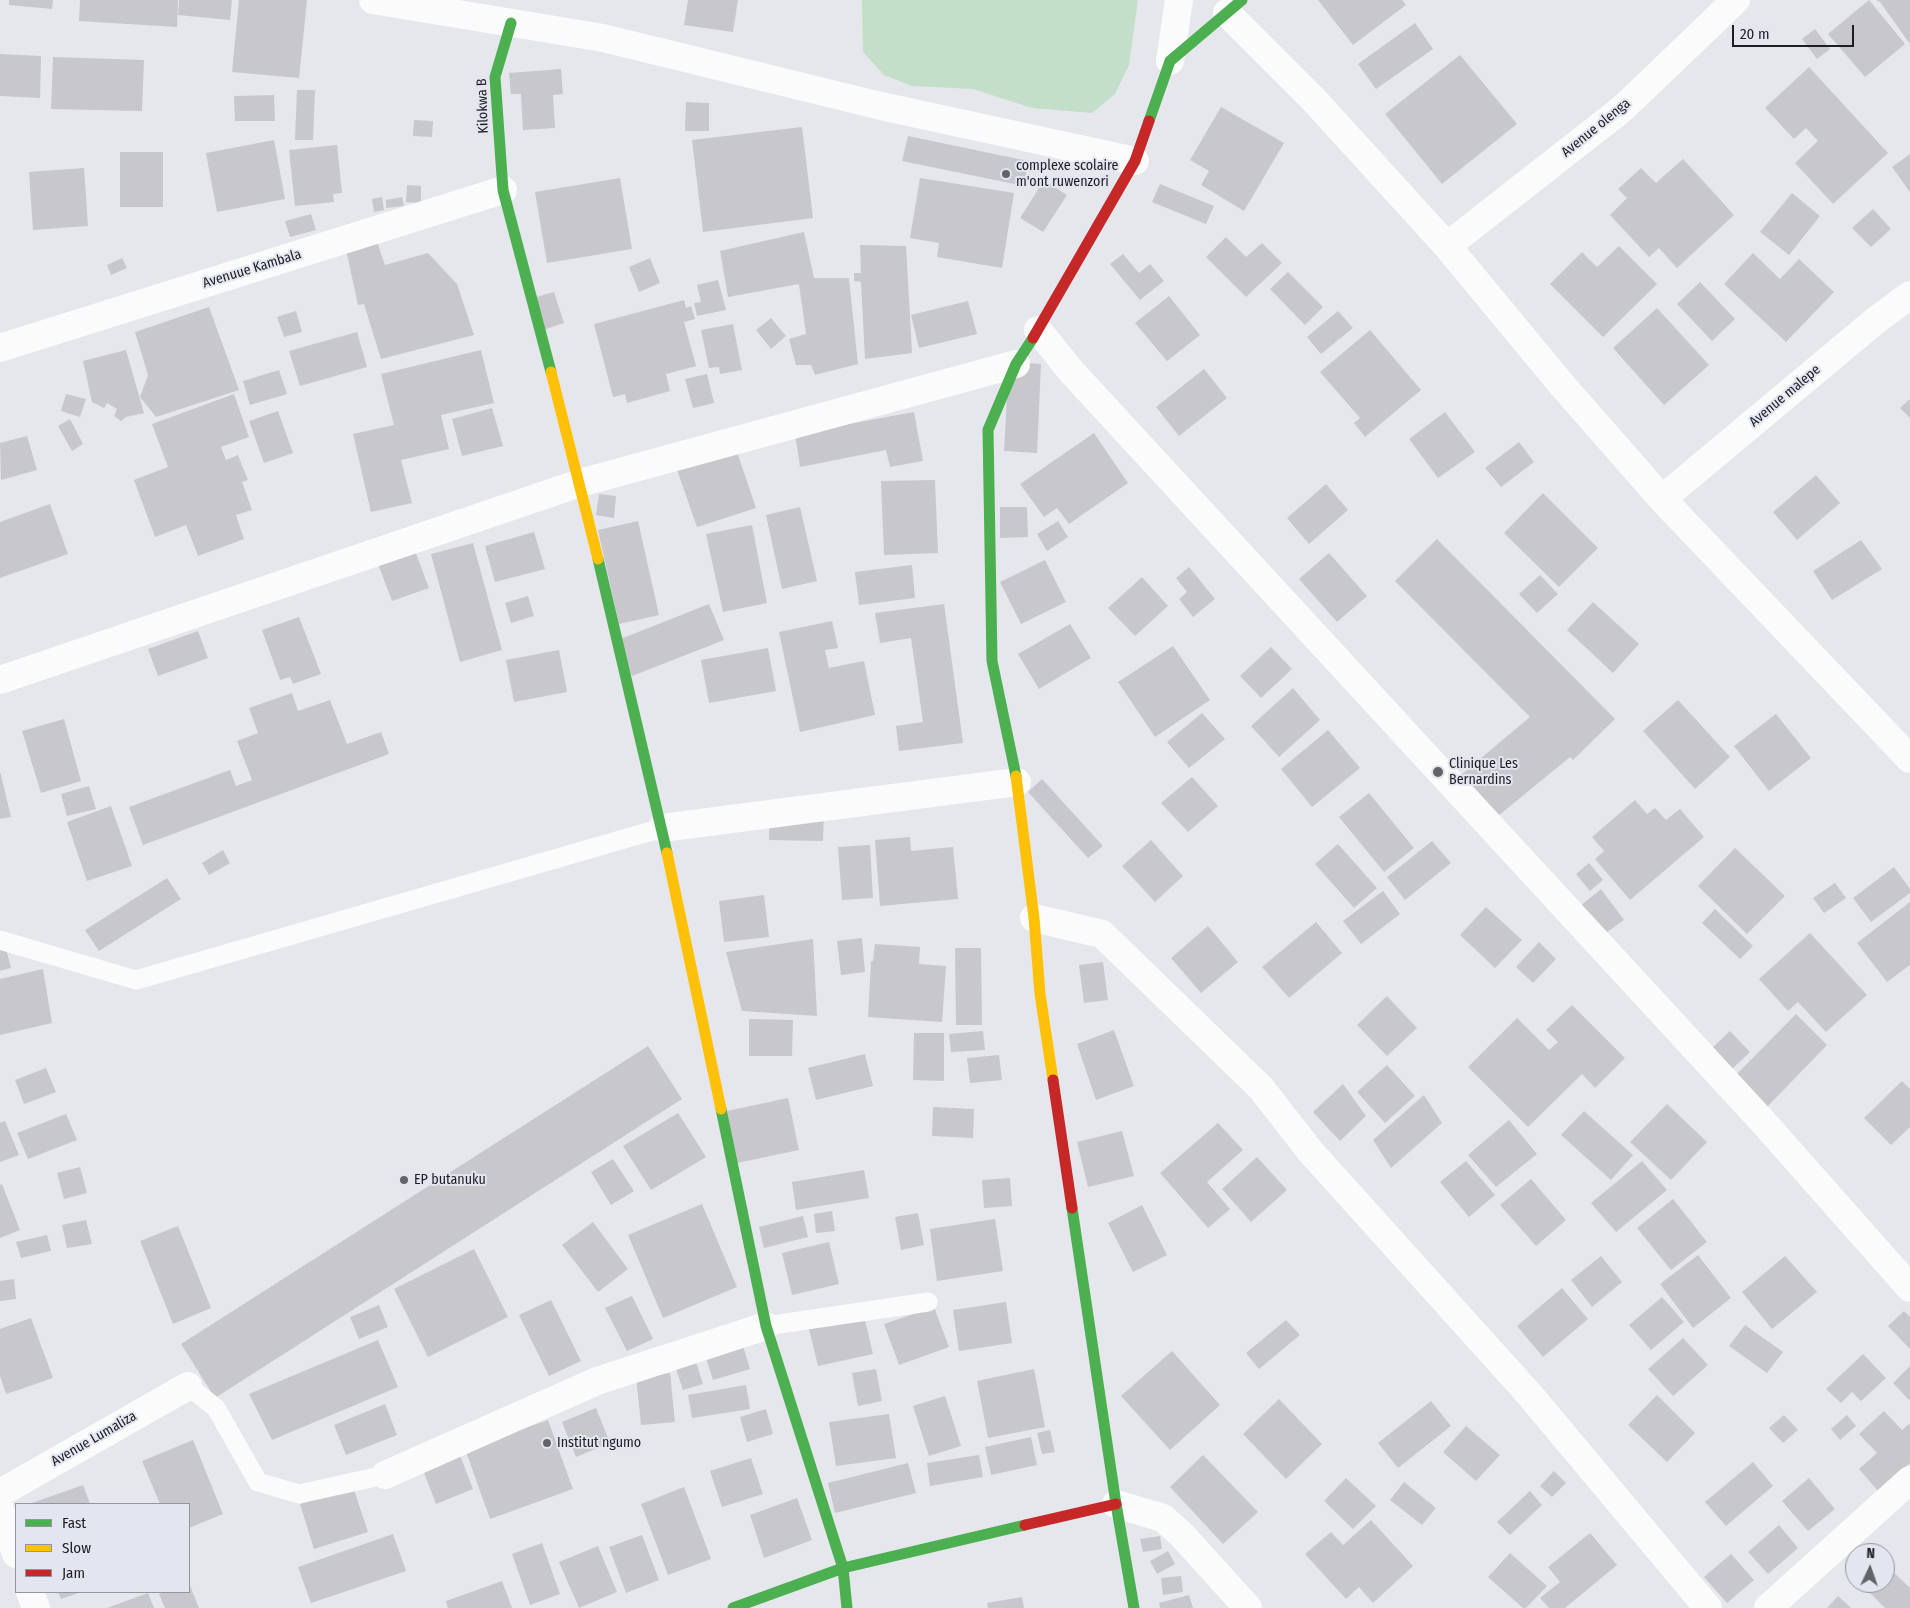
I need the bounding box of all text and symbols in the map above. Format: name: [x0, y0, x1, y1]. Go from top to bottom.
scale bar: [1735, 15, 1858, 47]
text: 20 m: [1740, 25, 1770, 43]
street label: Kilokwa B: [474, 78, 492, 134]
street label: Avenue olenga: [1558, 95, 1634, 161]
place label: complexe scolaire m'ont ruwenzori: [1016, 158, 1118, 190]
marker: complexe scolaire m'ont ruwenzori: [1000, 168, 1012, 180]
street label: Avenuue Kambala: [201, 246, 303, 292]
street label: Avenue malepe: [1746, 361, 1824, 431]
place label: Clinique Les Bernardins: [1449, 756, 1518, 789]
marker: Clinique Les Bernardins: [1431, 765, 1445, 779]
place label: EP butanuku: [414, 1172, 486, 1188]
marker: EP butanuku: [398, 1174, 410, 1186]
street label: Avenue Lumaliza: [48, 1408, 140, 1470]
place label: Institut ngumo: [557, 1435, 641, 1451]
marker: Institut ngumo: [541, 1437, 553, 1449]
legend: [15, 1503, 190, 1593]
text: Fast: [62, 1514, 86, 1532]
text: Slow: [62, 1539, 91, 1557]
north arrow: [1845, 1543, 1895, 1593]
text: N: [1866, 1545, 1875, 1562]
text: Jam: [62, 1564, 85, 1582]

